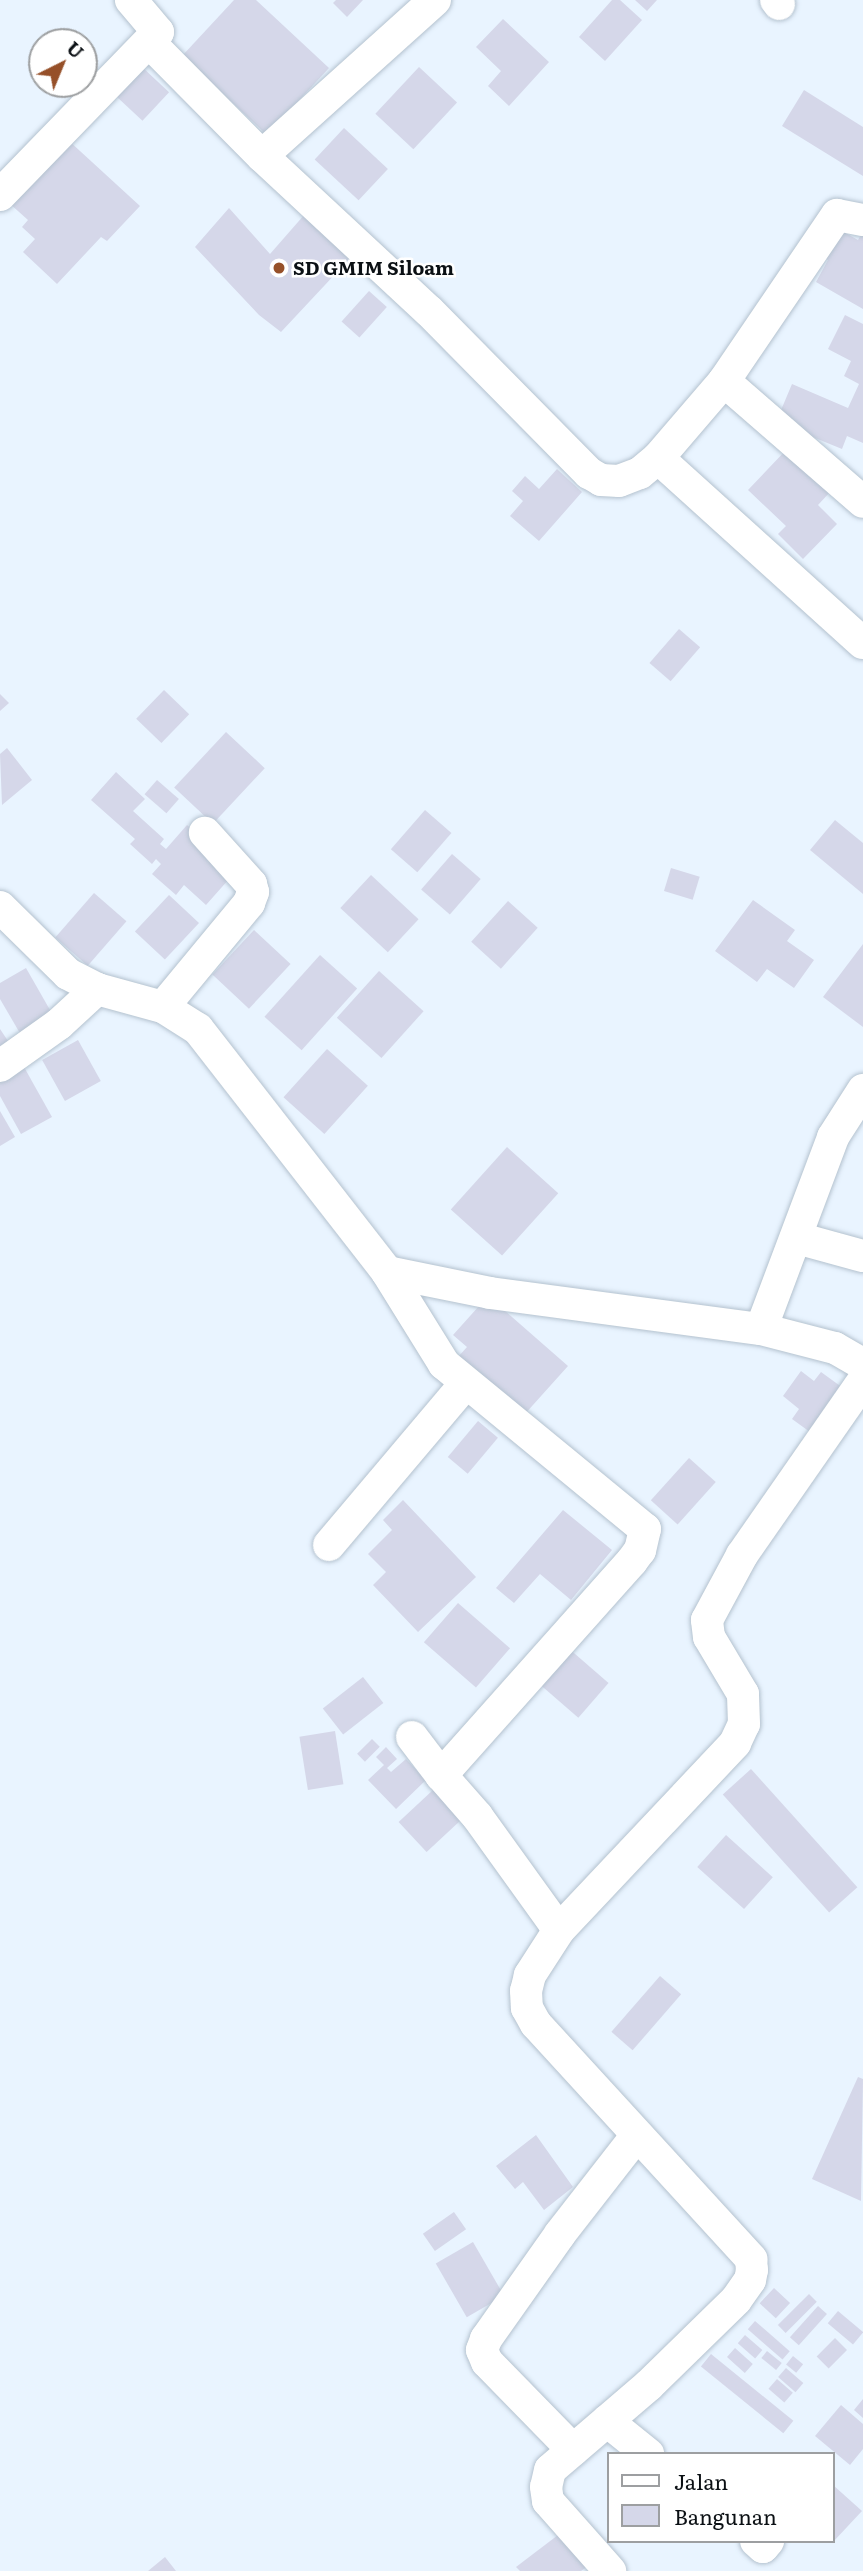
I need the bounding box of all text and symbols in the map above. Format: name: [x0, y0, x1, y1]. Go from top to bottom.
north arrow: [28, 28, 98, 98]
text: U: [61, 34, 91, 64]
place label: SD GMIM Siloam: [293, 257, 454, 279]
marker: SD GMIM Siloam: [271, 260, 287, 276]
legend: [608, 2452, 835, 2543]
text: Jalan: [674, 2465, 728, 2496]
text: Bangunan: [674, 2500, 777, 2531]

